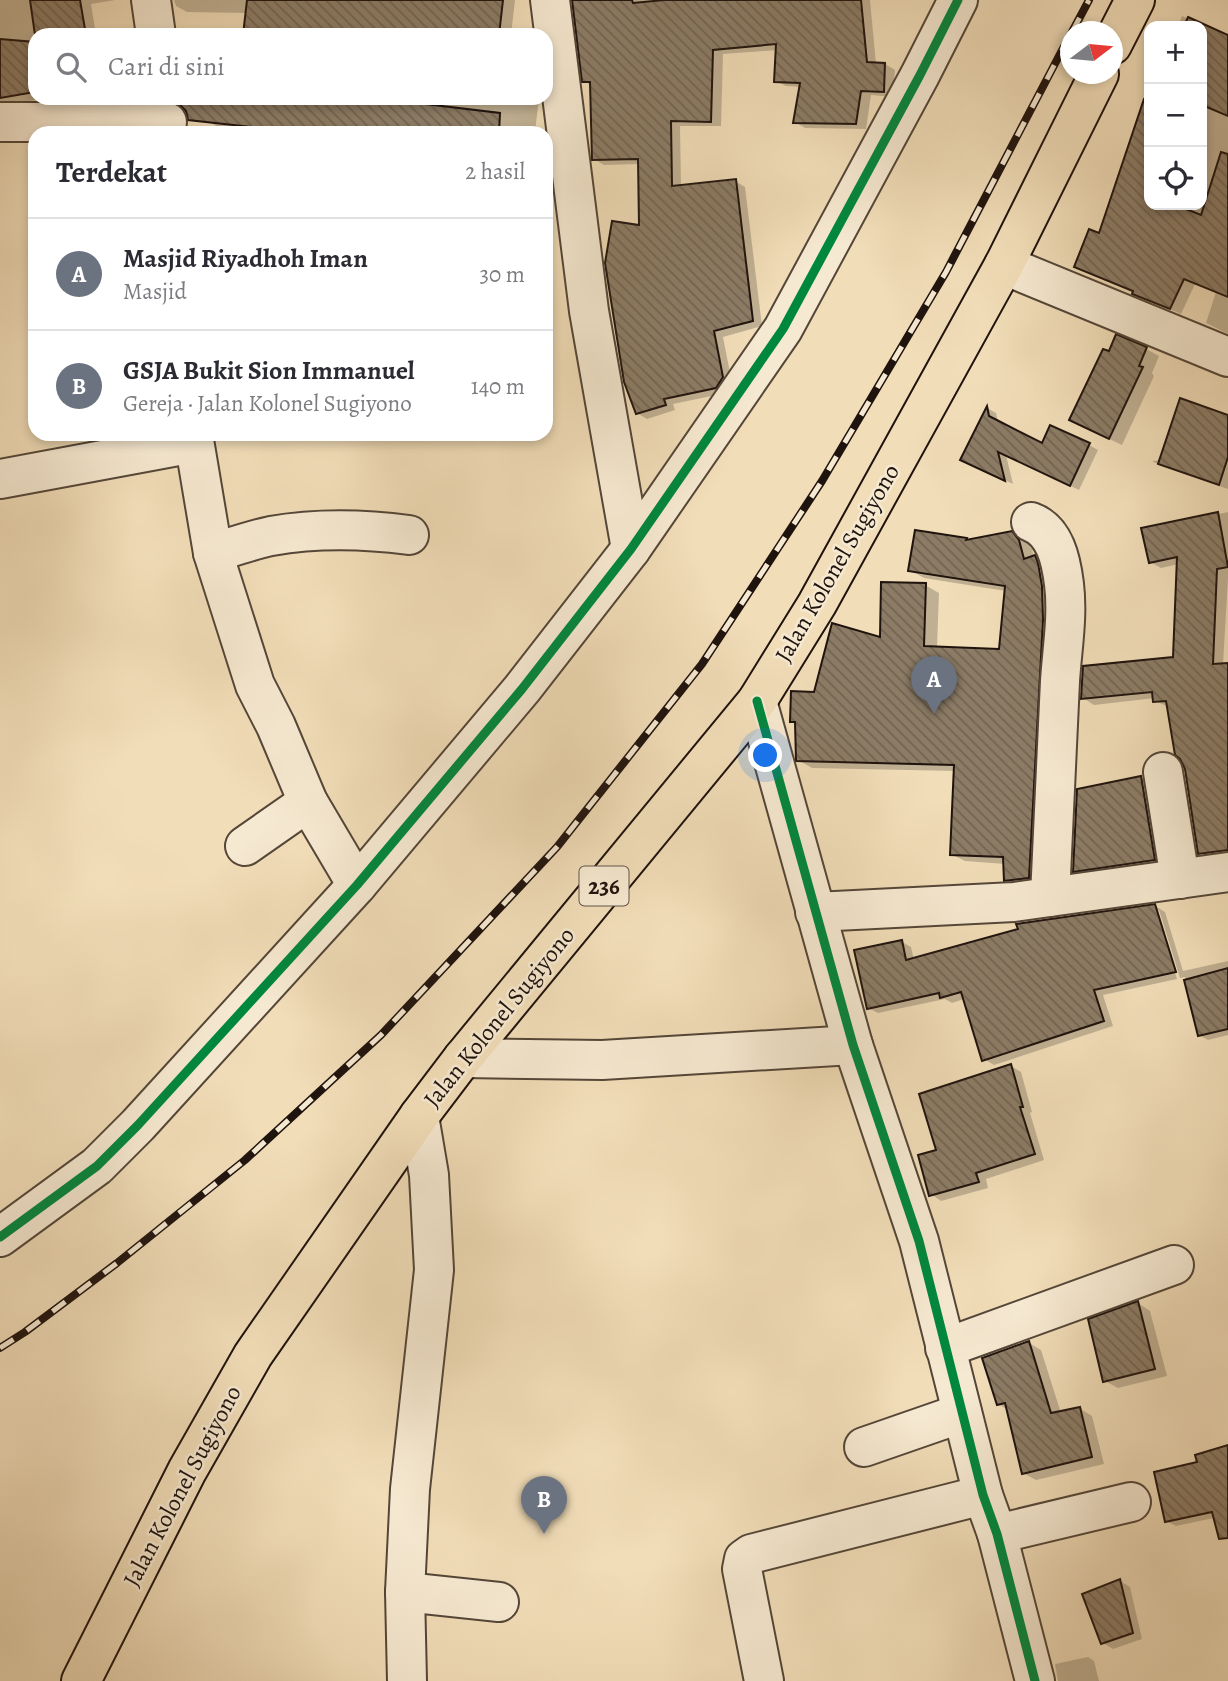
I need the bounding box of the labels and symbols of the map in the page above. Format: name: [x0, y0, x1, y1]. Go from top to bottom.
north arrow: [1060, 21, 1123, 84]
street label: Jalan Kolonel Sugiyono: [767, 458, 907, 668]
pin: A: [911, 656, 957, 714]
your location: [748, 738, 782, 772]
road number: 236: [580, 866, 628, 906]
street label: Jalan Kolonel Sugiyono: [416, 920, 582, 1114]
street label: Jalan Kolonel Sugiyono: [115, 1380, 249, 1592]
pin: B: [521, 1476, 567, 1534]

